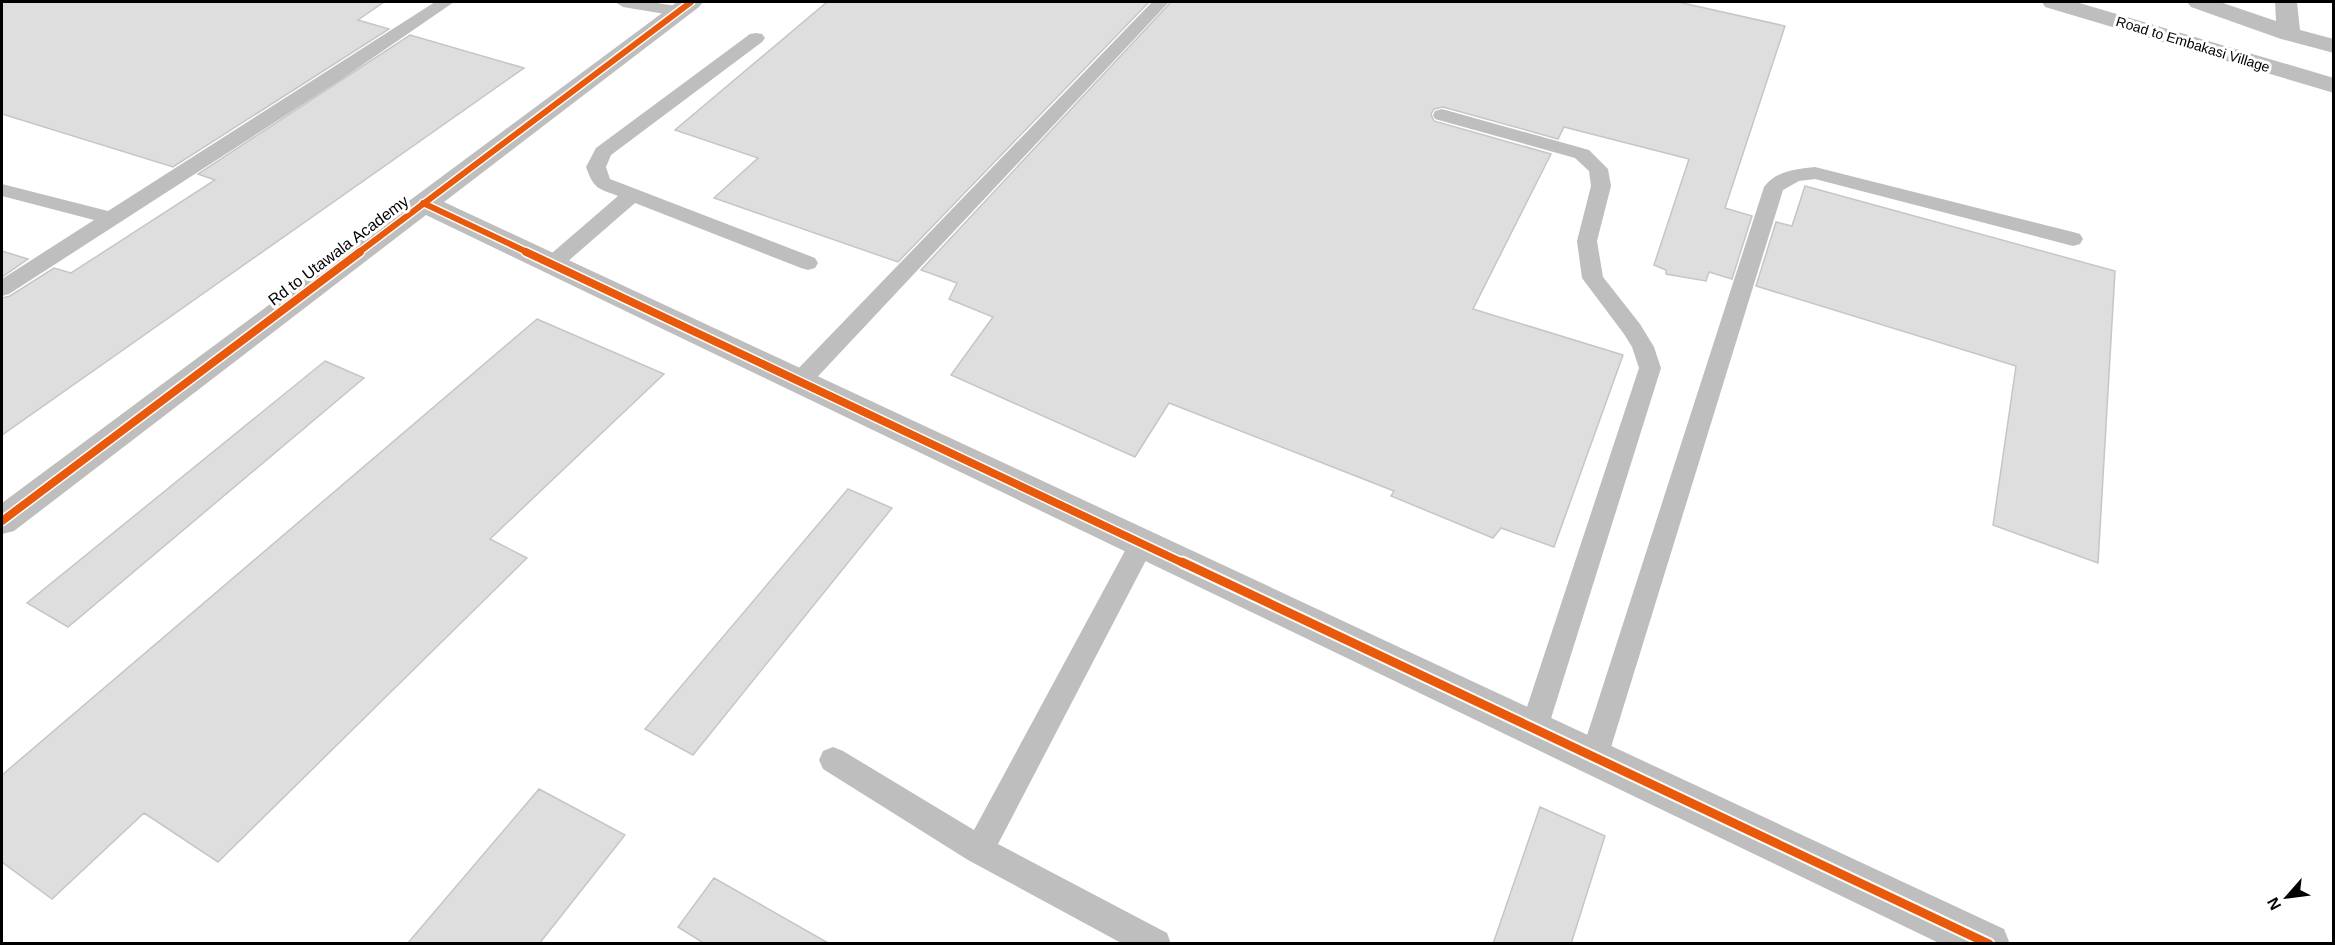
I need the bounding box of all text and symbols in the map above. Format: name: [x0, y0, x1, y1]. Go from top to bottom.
street label: Road to Embakasi Village: [2114, 13, 2272, 75]
street label: Rd to Utawala Academy: [265, 192, 412, 309]
north arrow: [2257, 867, 2317, 927]
text: N: [2264, 895, 2284, 913]

